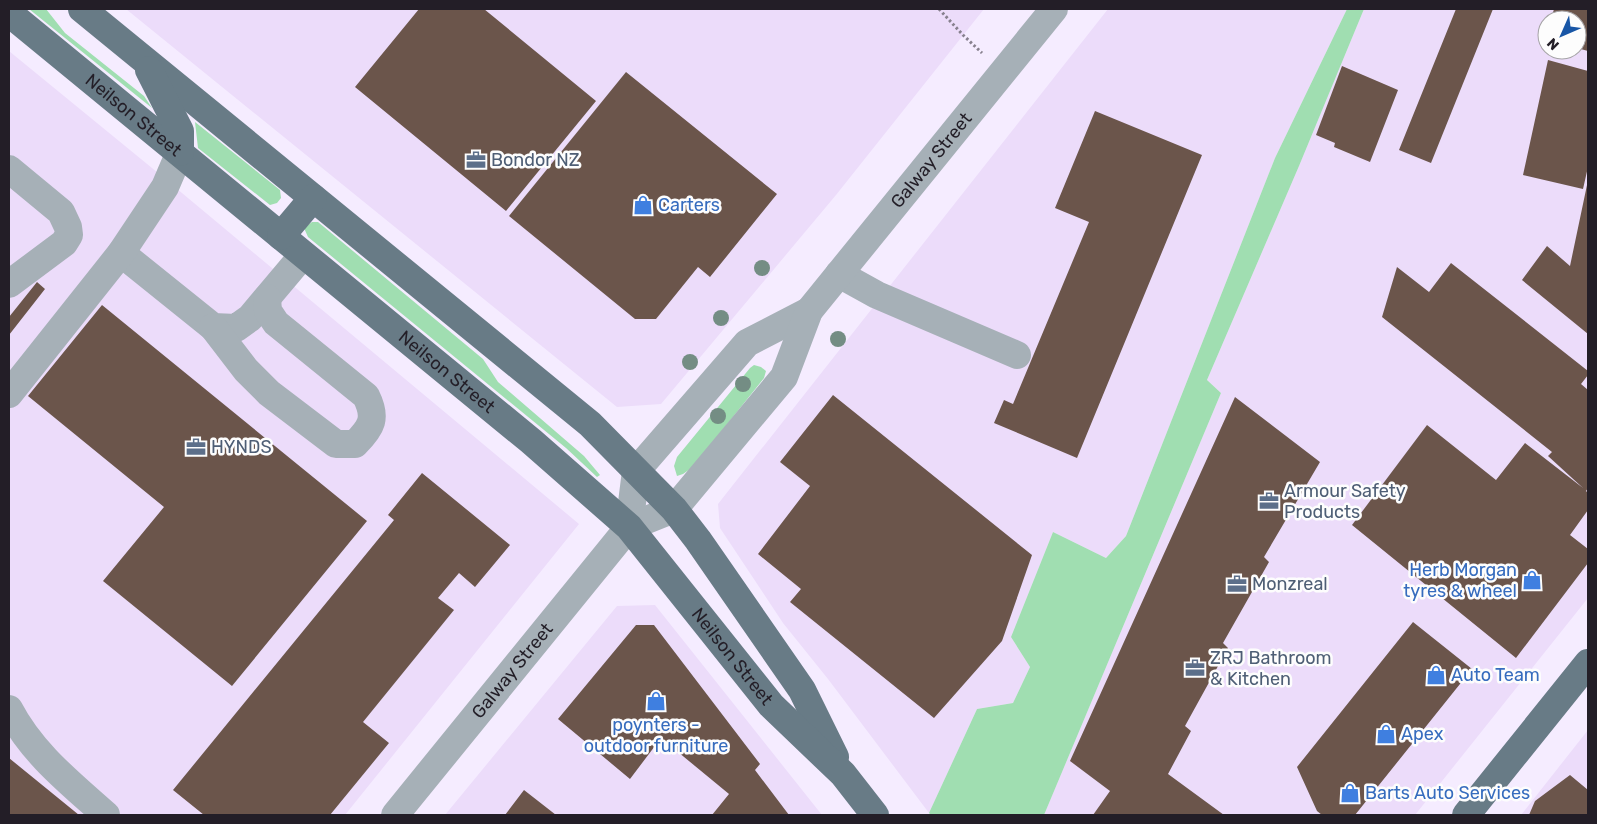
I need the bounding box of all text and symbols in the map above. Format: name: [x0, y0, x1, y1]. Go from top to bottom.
north arrow: [1537, 10, 1587, 60]
text: N: [1544, 34, 1563, 53]
street label: Neilson Street: [81, 69, 186, 161]
street label: Galway Street: [886, 108, 976, 212]
office icon: Bondor NZ: [465, 149, 487, 171]
place label: Bondor NZ: [491, 149, 580, 171]
shop icon: Carters: [632, 194, 654, 216]
place label: Carters: [658, 194, 720, 216]
street label: Neilson Street: [394, 326, 499, 418]
office icon: HYNDS: [185, 436, 207, 458]
place label: HYNDS: [211, 436, 272, 458]
place label: Armour Safety Products: [1284, 480, 1406, 523]
office icon: Armour Safety Products: [1258, 490, 1280, 512]
place label: Herb Morgan tyres & wheel: [1403, 559, 1517, 602]
shop icon: Herb Morgan tyres & wheel: [1521, 569, 1543, 591]
office icon: Monzreal: [1226, 573, 1248, 595]
place label: Monzreal: [1252, 573, 1328, 595]
street label: Neilson Street: [687, 603, 778, 710]
street label: Galway Street: [467, 619, 558, 723]
place label: ZRJ Bathroom & Kitchen: [1210, 647, 1332, 690]
office icon: ZRJ Bathroom & Kitchen: [1184, 657, 1206, 679]
shop icon: Auto Team: [1425, 664, 1447, 686]
place label: Auto Team: [1451, 664, 1540, 686]
shop icon: poynters - outdoor furniture: [645, 690, 667, 712]
place label: poynters - outdoor furniture: [584, 714, 728, 757]
shop icon: Apex: [1375, 723, 1397, 745]
place label: Apex: [1401, 723, 1444, 745]
shop icon: Barts Auto Services: [1339, 782, 1361, 804]
place label: Barts Auto Services: [1365, 782, 1530, 804]

